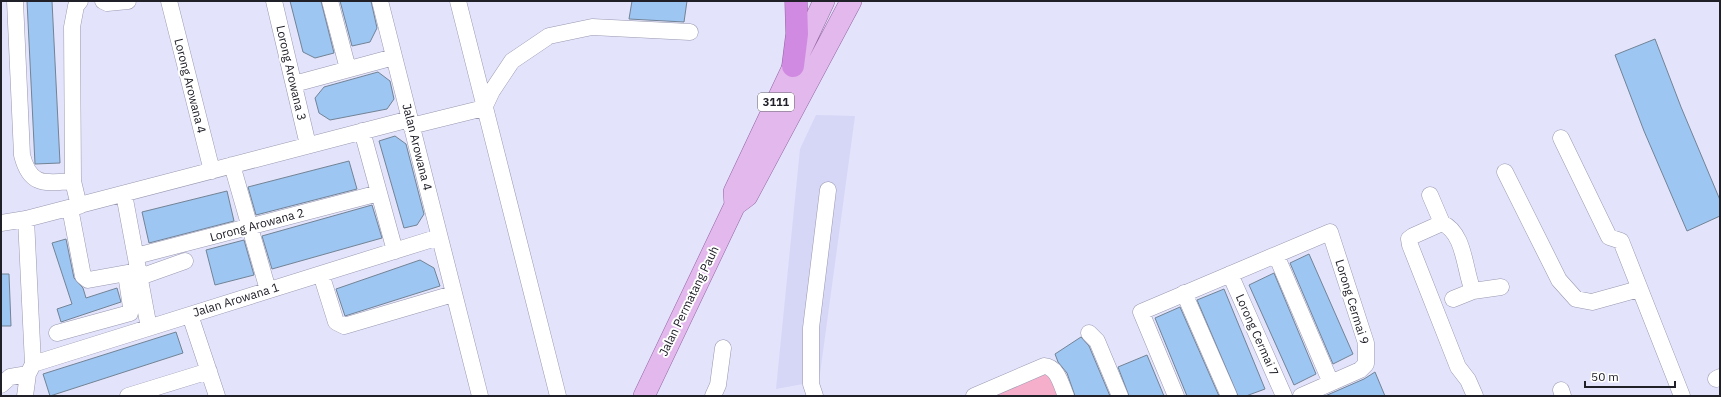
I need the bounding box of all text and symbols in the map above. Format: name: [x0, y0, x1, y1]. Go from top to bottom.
street label: Lorong Arowana 3: [273, 24, 310, 122]
street label: Lorong Arowana 4: [171, 37, 210, 135]
road number: 3111: [758, 93, 794, 111]
street label: Jalan Arowana 4: [399, 102, 436, 192]
street label: Lorong Arowana 2: [208, 205, 306, 244]
street label: Jalan Permatang Pauh: [655, 243, 722, 358]
street label: Lorong Cermai 9: [1332, 258, 1373, 346]
street label: Jalan Arowana 1: [191, 279, 281, 320]
street label: Lorong Cermai 7: [1233, 292, 1282, 378]
scale bar: [1585, 363, 1675, 389]
text: 50 m: [1591, 369, 1619, 384]

